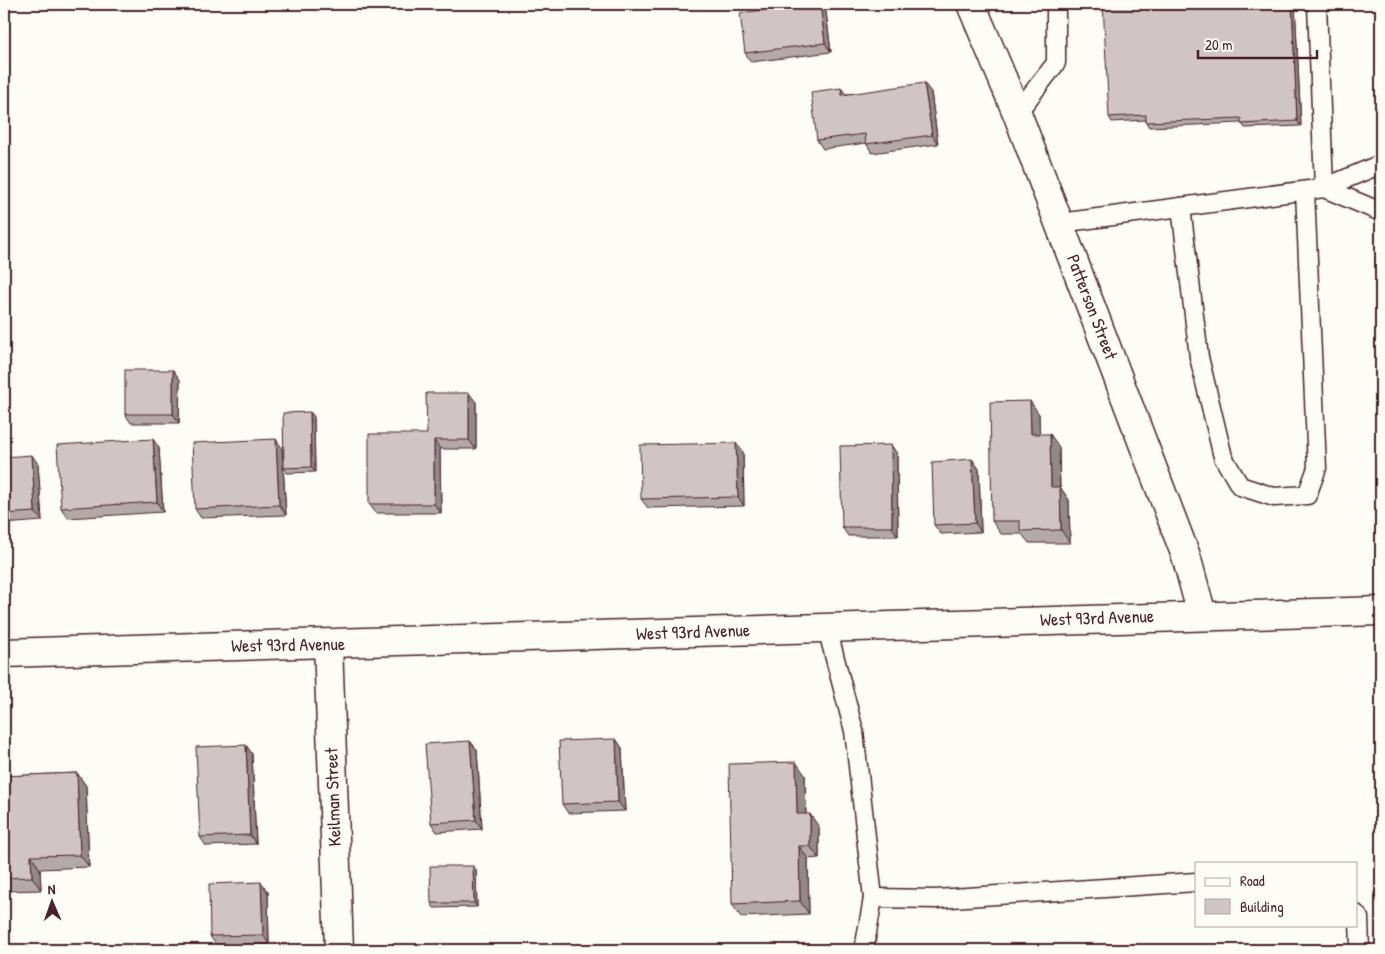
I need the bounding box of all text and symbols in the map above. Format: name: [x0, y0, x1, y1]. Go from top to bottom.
scale bar: [1198, 28, 1316, 60]
text: 20 m: [1205, 34, 1232, 55]
street label: Patterson Street: [1061, 251, 1124, 364]
street label: West 93rd Avenue: [1040, 603, 1154, 632]
street label: West 93rd Avenue: [636, 617, 750, 646]
street label: West 93rd Avenue: [231, 631, 345, 658]
street label: Keilman Street: [318, 746, 347, 847]
legend: [1195, 862, 1358, 926]
text: Road: [1240, 870, 1265, 891]
north arrow: [28, 876, 78, 926]
text: N: [47, 879, 56, 898]
text: Building: [1240, 896, 1284, 917]

